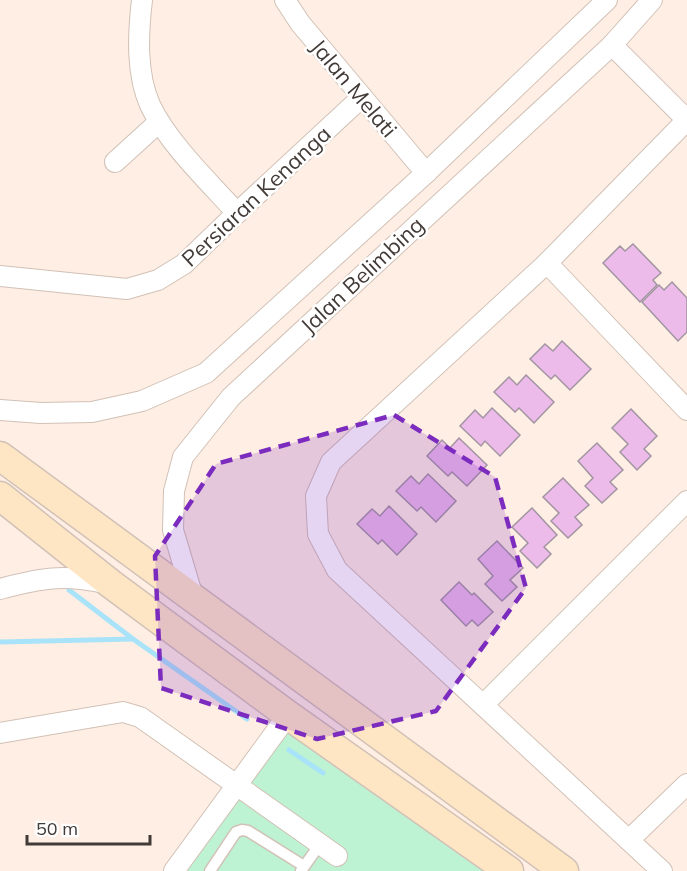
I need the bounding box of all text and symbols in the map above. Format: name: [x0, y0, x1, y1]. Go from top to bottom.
street label: Jalan Melati: [305, 33, 403, 143]
street label: Persiaran Kenanga: [176, 120, 336, 272]
street label: Jalan Belimbing: [294, 211, 430, 339]
scale bar: [27, 808, 150, 846]
text: 50 m: [36, 817, 78, 840]

